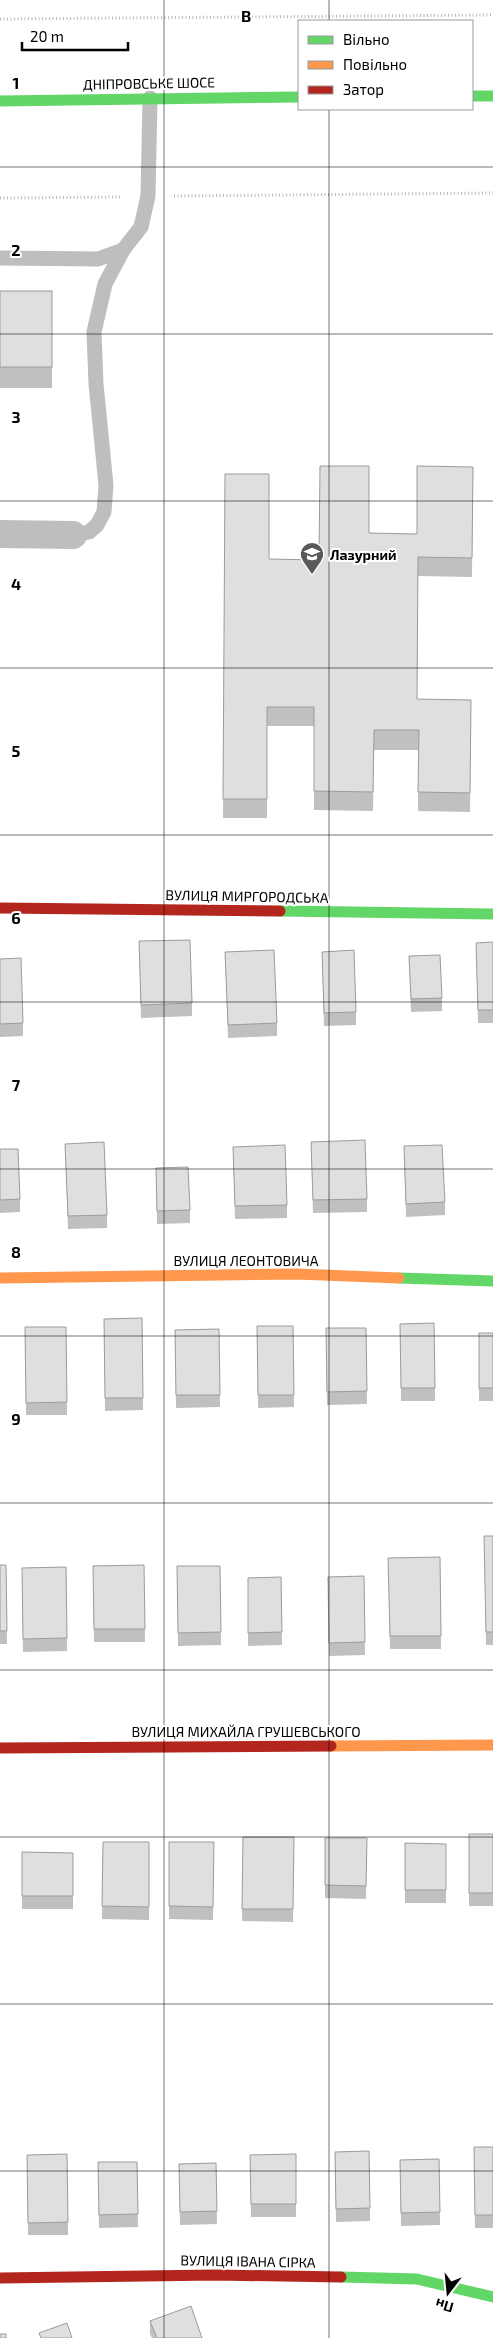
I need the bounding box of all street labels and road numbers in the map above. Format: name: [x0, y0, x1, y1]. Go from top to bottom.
street label: ДНІПРОВСЬКЕ ШОСЕ: [83, 73, 215, 93]
street label: ВУЛИЦЯ МИРГОРОДСЬКА: [165, 886, 329, 906]
street label: ВУЛИЦЯ ЛЕОНТОВИЧА: [174, 1252, 319, 1269]
street label: ВУЛИЦЯ МИХАЙЛА ГРУШЕВСЬКОГО: [131, 1723, 361, 1740]
street label: ВУЛИЦЯ ІВАНА СІРКА: [180, 2251, 316, 2271]

